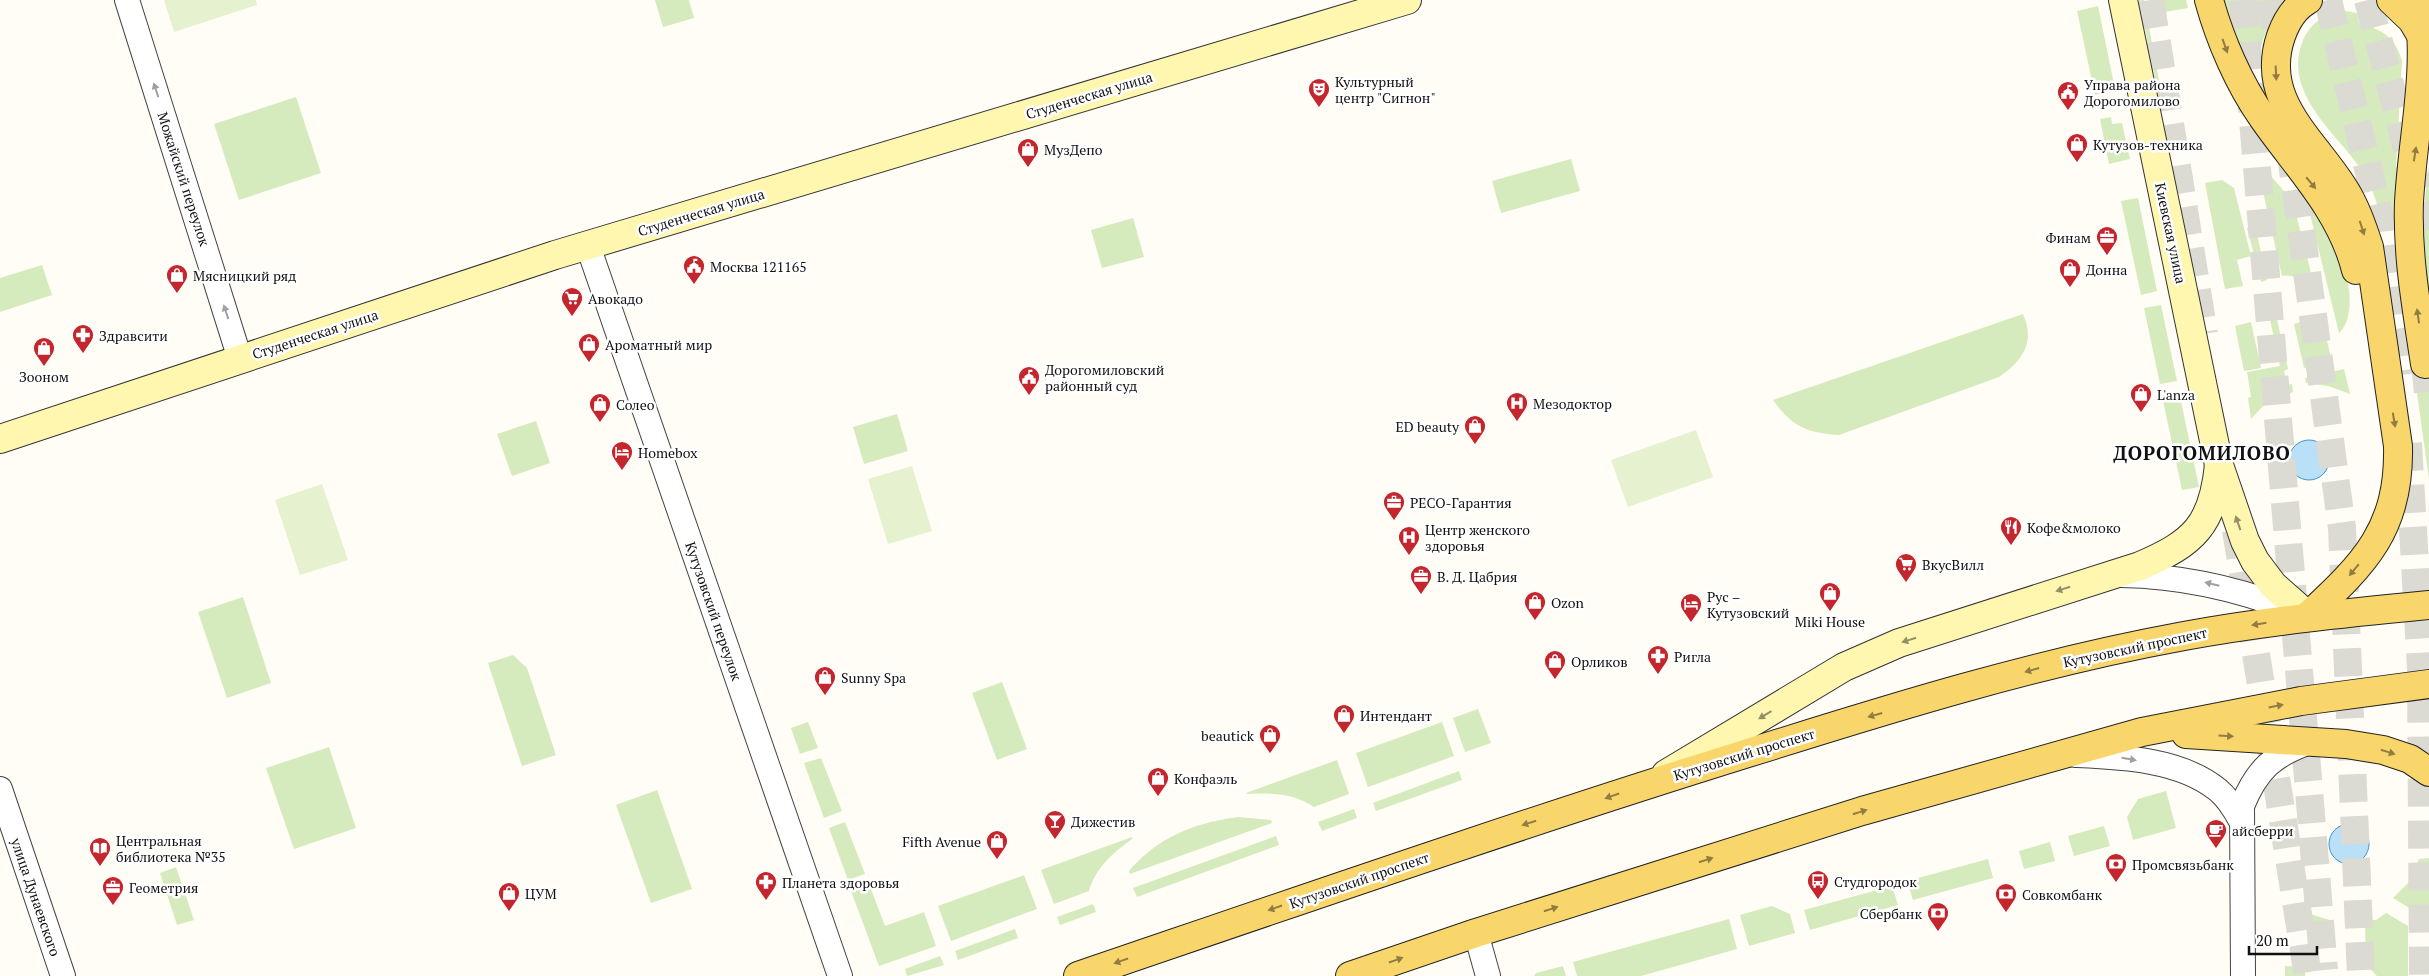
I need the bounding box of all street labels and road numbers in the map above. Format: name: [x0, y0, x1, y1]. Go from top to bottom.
street label: Студенческая улица: [1023, 67, 1155, 123]
street label: Можайский переулок: [153, 109, 215, 249]
street label: Киевская улица: [2151, 181, 2191, 285]
street label: Студенческая улица: [635, 184, 767, 240]
street label: Студенческая улица: [250, 305, 380, 363]
street label: Кутузовский переулок: [681, 539, 747, 683]
street label: Кутузовский проспект: [2061, 622, 2209, 672]
street label: Кутузовский проспект: [1671, 723, 1817, 784]
street label: улица Дунаевского: [7, 834, 65, 959]
street label: Кутузовский проспект: [1287, 847, 1431, 913]

